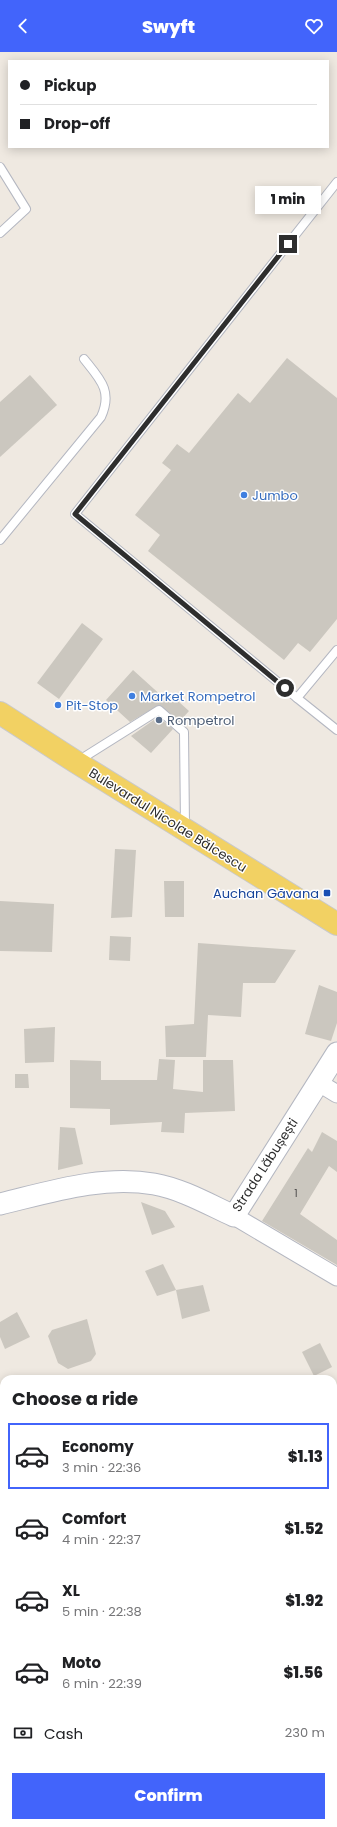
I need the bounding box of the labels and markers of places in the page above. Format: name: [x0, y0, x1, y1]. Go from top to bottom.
place label: Jumbo: [252, 486, 298, 505]
marker: Jumbo: [239, 490, 249, 500]
place label: Market Rompetrol: [140, 687, 255, 706]
marker: Market Rompetrol: [127, 691, 137, 701]
place label: Pit-Stop: [66, 696, 118, 715]
marker: Pit-Stop: [53, 700, 63, 710]
place label: Rompetrol: [167, 711, 235, 730]
marker: Rompetrol: [154, 715, 164, 725]
place label: Auchan Găvana: [213, 884, 319, 903]
marker: Auchan Găvana: [322, 888, 332, 898]

